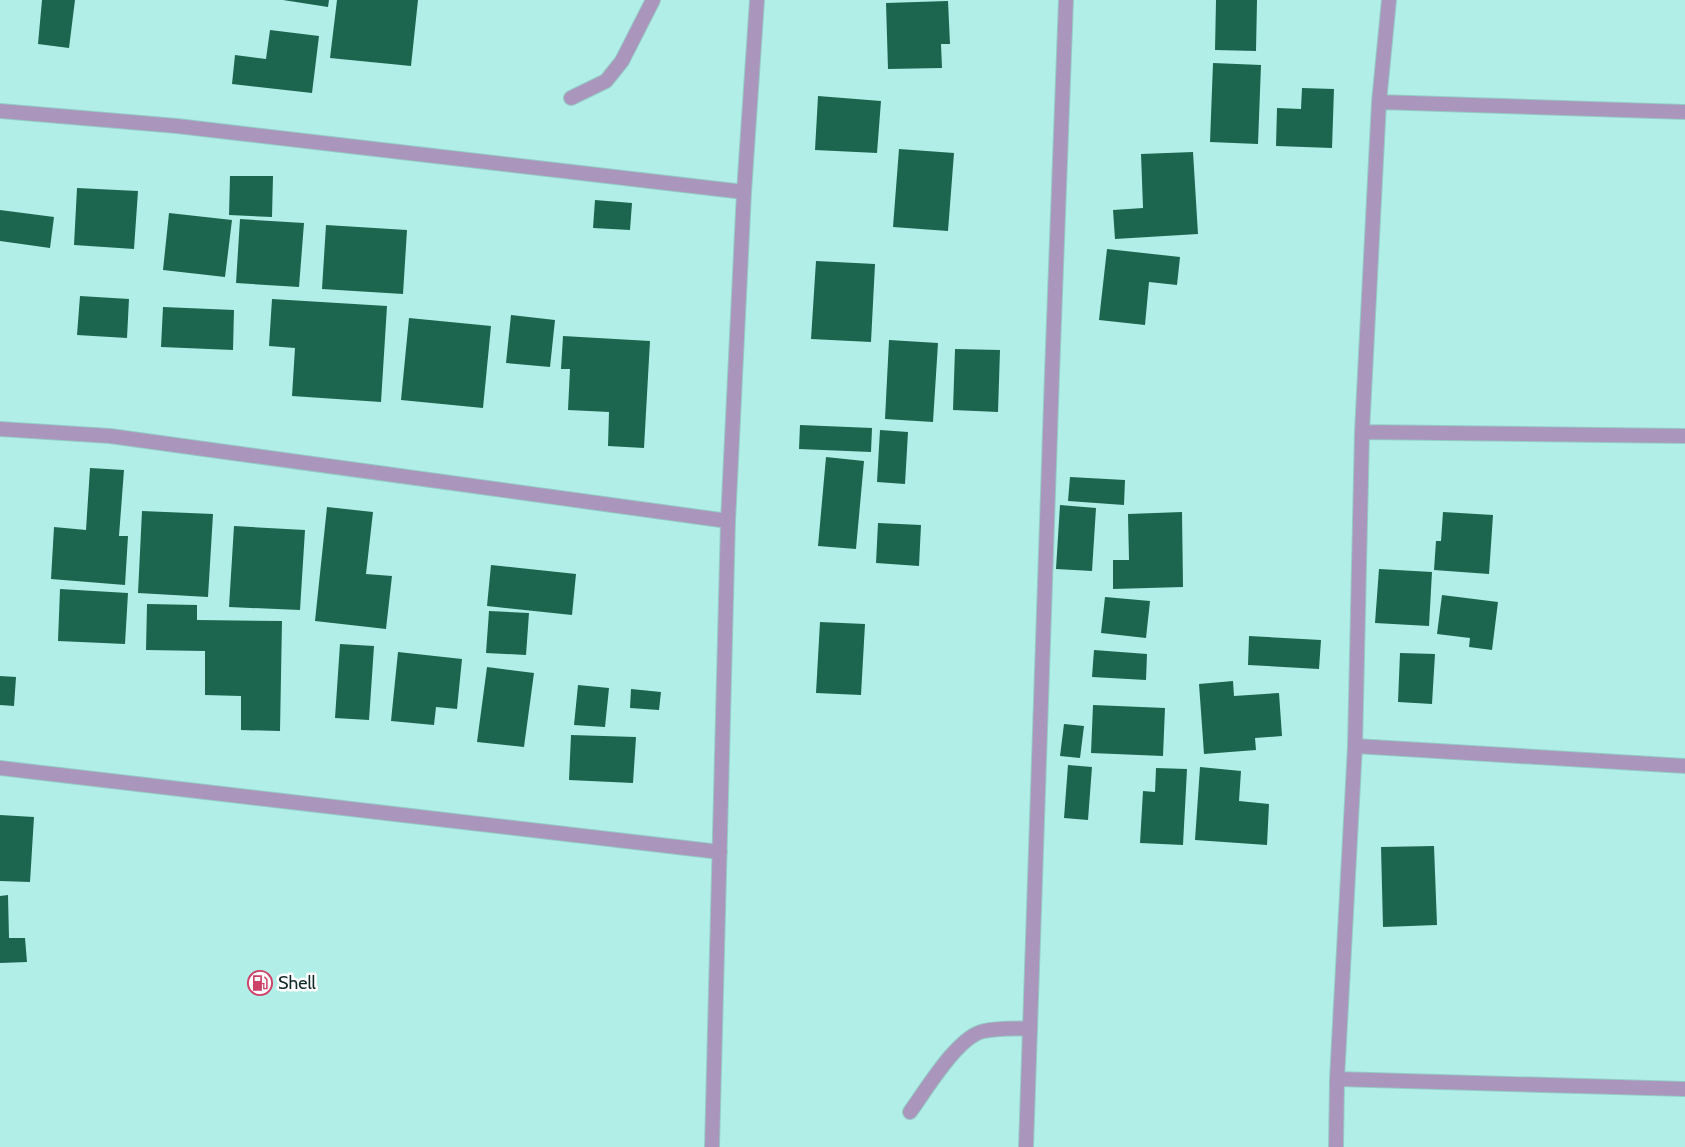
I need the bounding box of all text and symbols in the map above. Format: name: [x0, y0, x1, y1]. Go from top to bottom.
fuel station icon: Shell: [247, 970, 273, 996]
place label: Shell: [278, 972, 317, 994]

